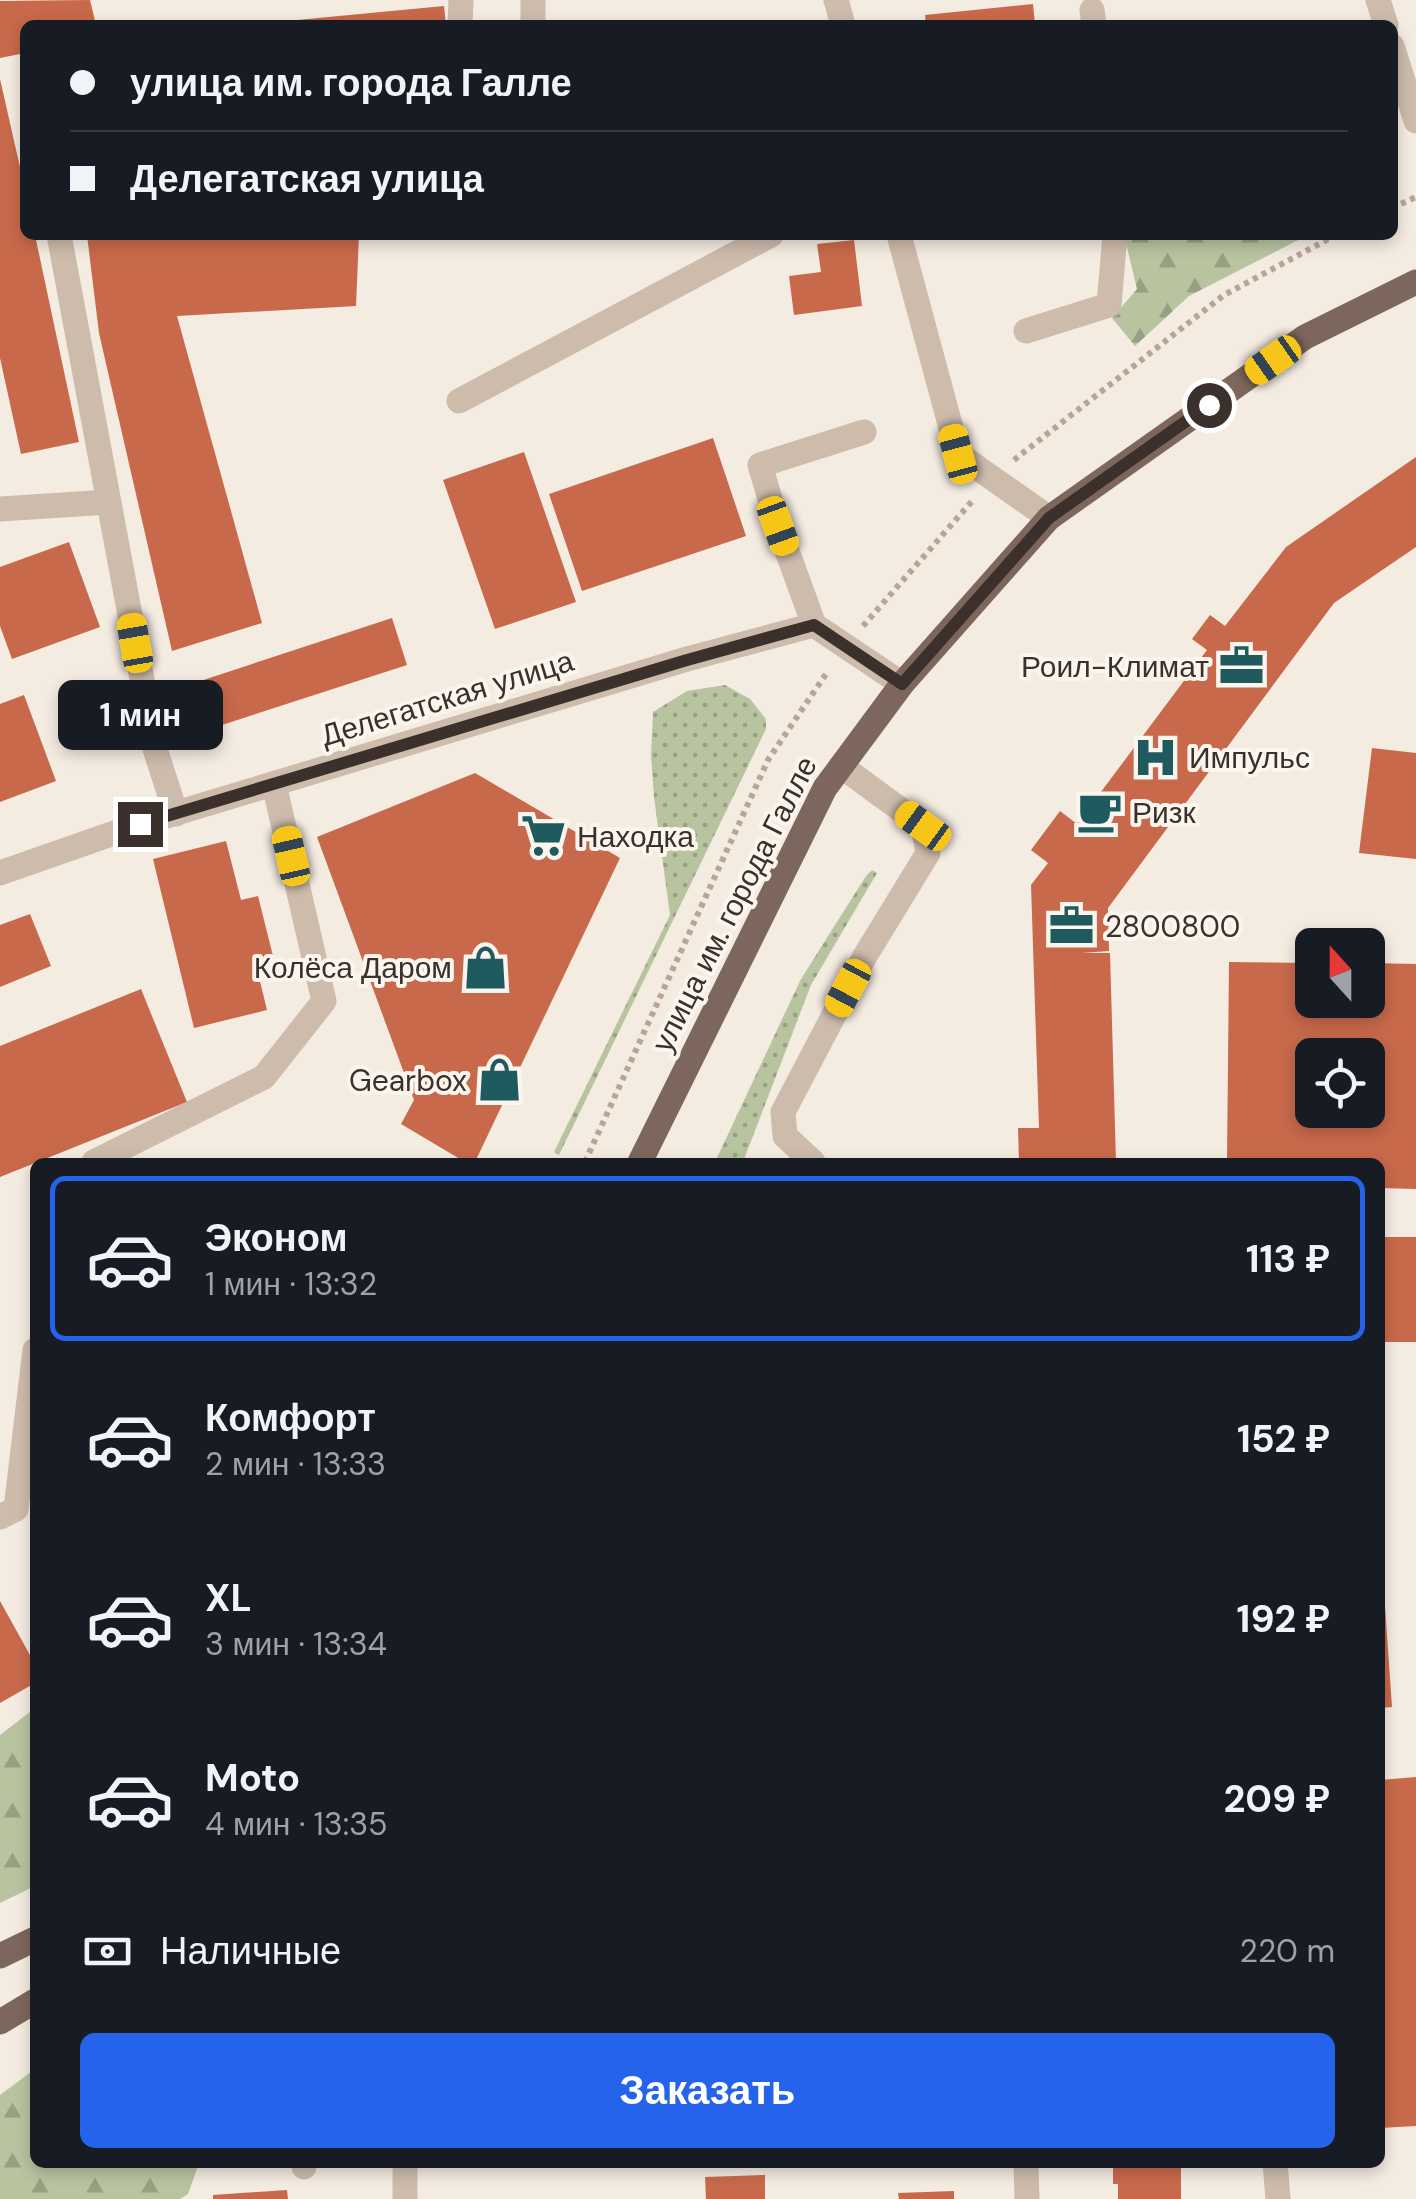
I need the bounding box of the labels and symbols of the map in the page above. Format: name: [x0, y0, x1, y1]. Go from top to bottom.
car: [1240, 331, 1306, 389]
route start: [1187, 383, 1232, 428]
car: [936, 421, 980, 487]
car: [754, 493, 802, 559]
car: [115, 611, 155, 675]
street label: Делегатская улица: [316, 641, 578, 755]
office icon: Роил-Климат: [1218, 642, 1266, 690]
place label: Роил-Климат: [1021, 647, 1209, 686]
callout: 1 мин: [58, 679, 222, 749]
hospital icon: Импульс: [1132, 733, 1180, 781]
place label: Импульс: [1189, 738, 1310, 777]
street label: улица им. города Галле: [643, 750, 825, 1058]
cafe icon: Ризк: [1075, 788, 1123, 836]
place label: Ризк: [1132, 793, 1197, 832]
car: [890, 796, 956, 856]
route end: [118, 802, 163, 847]
supermarket icon: Находка: [520, 812, 568, 860]
place label: Находка: [577, 817, 694, 856]
car: [270, 823, 312, 889]
office icon: 2800800: [1048, 902, 1096, 950]
place label: 2800800: [1105, 907, 1240, 946]
north arrow: [1295, 928, 1385, 1018]
shop icon: Колёса Даром: [461, 943, 509, 991]
place label: Колёса Даром: [254, 948, 452, 987]
car: [821, 954, 875, 1022]
shop icon: Gearbox: [476, 1056, 524, 1104]
place label: Gearbox: [349, 1061, 467, 1100]

